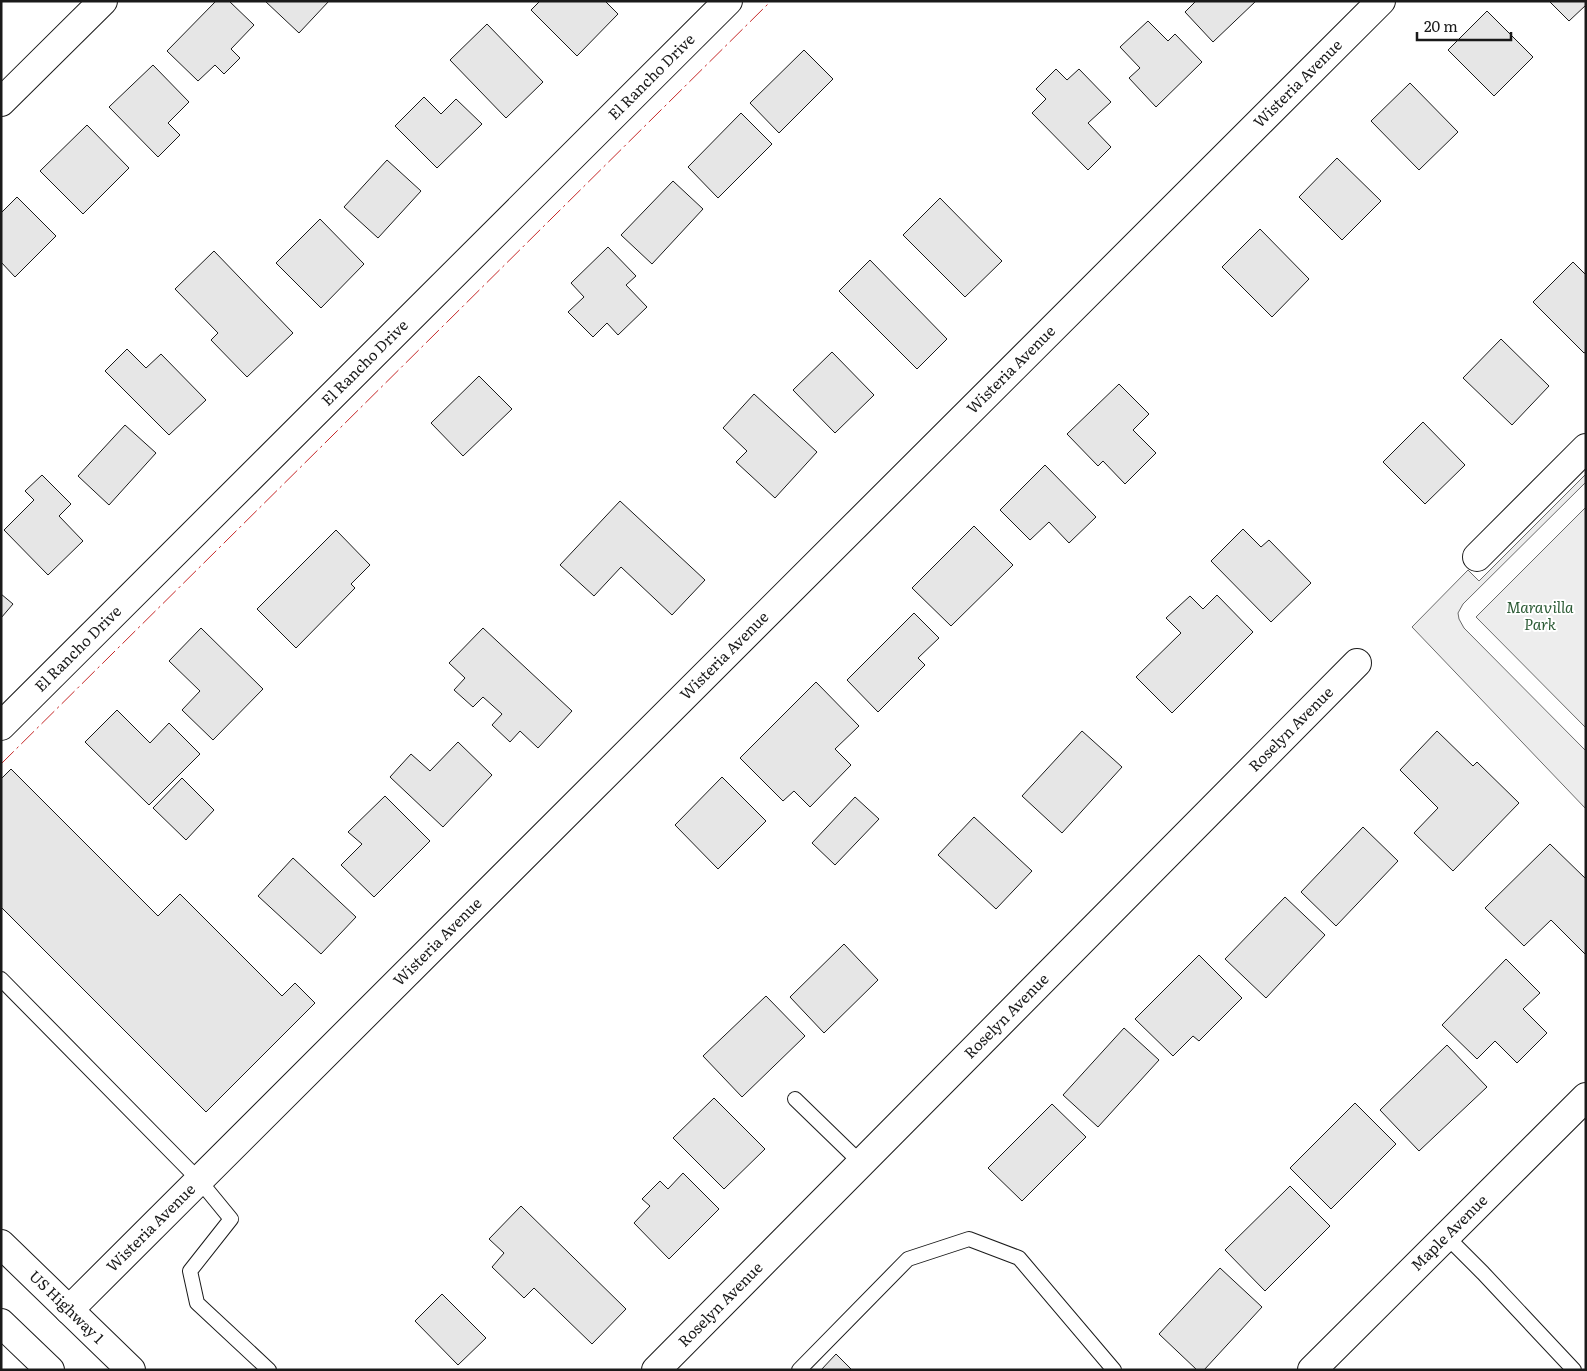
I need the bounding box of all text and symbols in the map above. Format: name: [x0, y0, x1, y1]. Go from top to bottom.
scale bar: [1417, 10, 1511, 42]
text: 20 m: [1424, 14, 1458, 37]
street label: El Rancho Drive: [602, 27, 699, 125]
street label: Wisteria Avenue: [1247, 33, 1347, 132]
street label: El Rancho Drive: [315, 313, 413, 411]
street label: Wisteria Avenue: [961, 319, 1060, 418]
park label: Maravilla Park: [1506, 595, 1574, 635]
street label: El Rancho Drive: [28, 599, 126, 697]
street label: Wisteria Avenue: [674, 605, 773, 704]
street label: Roselyn Avenue: [1242, 680, 1338, 776]
street label: Wisteria Avenue: [387, 891, 487, 991]
street label: Roselyn Avenue: [958, 967, 1053, 1063]
street label: Wisteria Avenue: [100, 1177, 200, 1277]
street label: Maple Avenue: [1405, 1188, 1492, 1275]
street label: Roselyn Avenue: [672, 1256, 768, 1352]
street label: US Highway 1: [25, 1264, 110, 1348]

